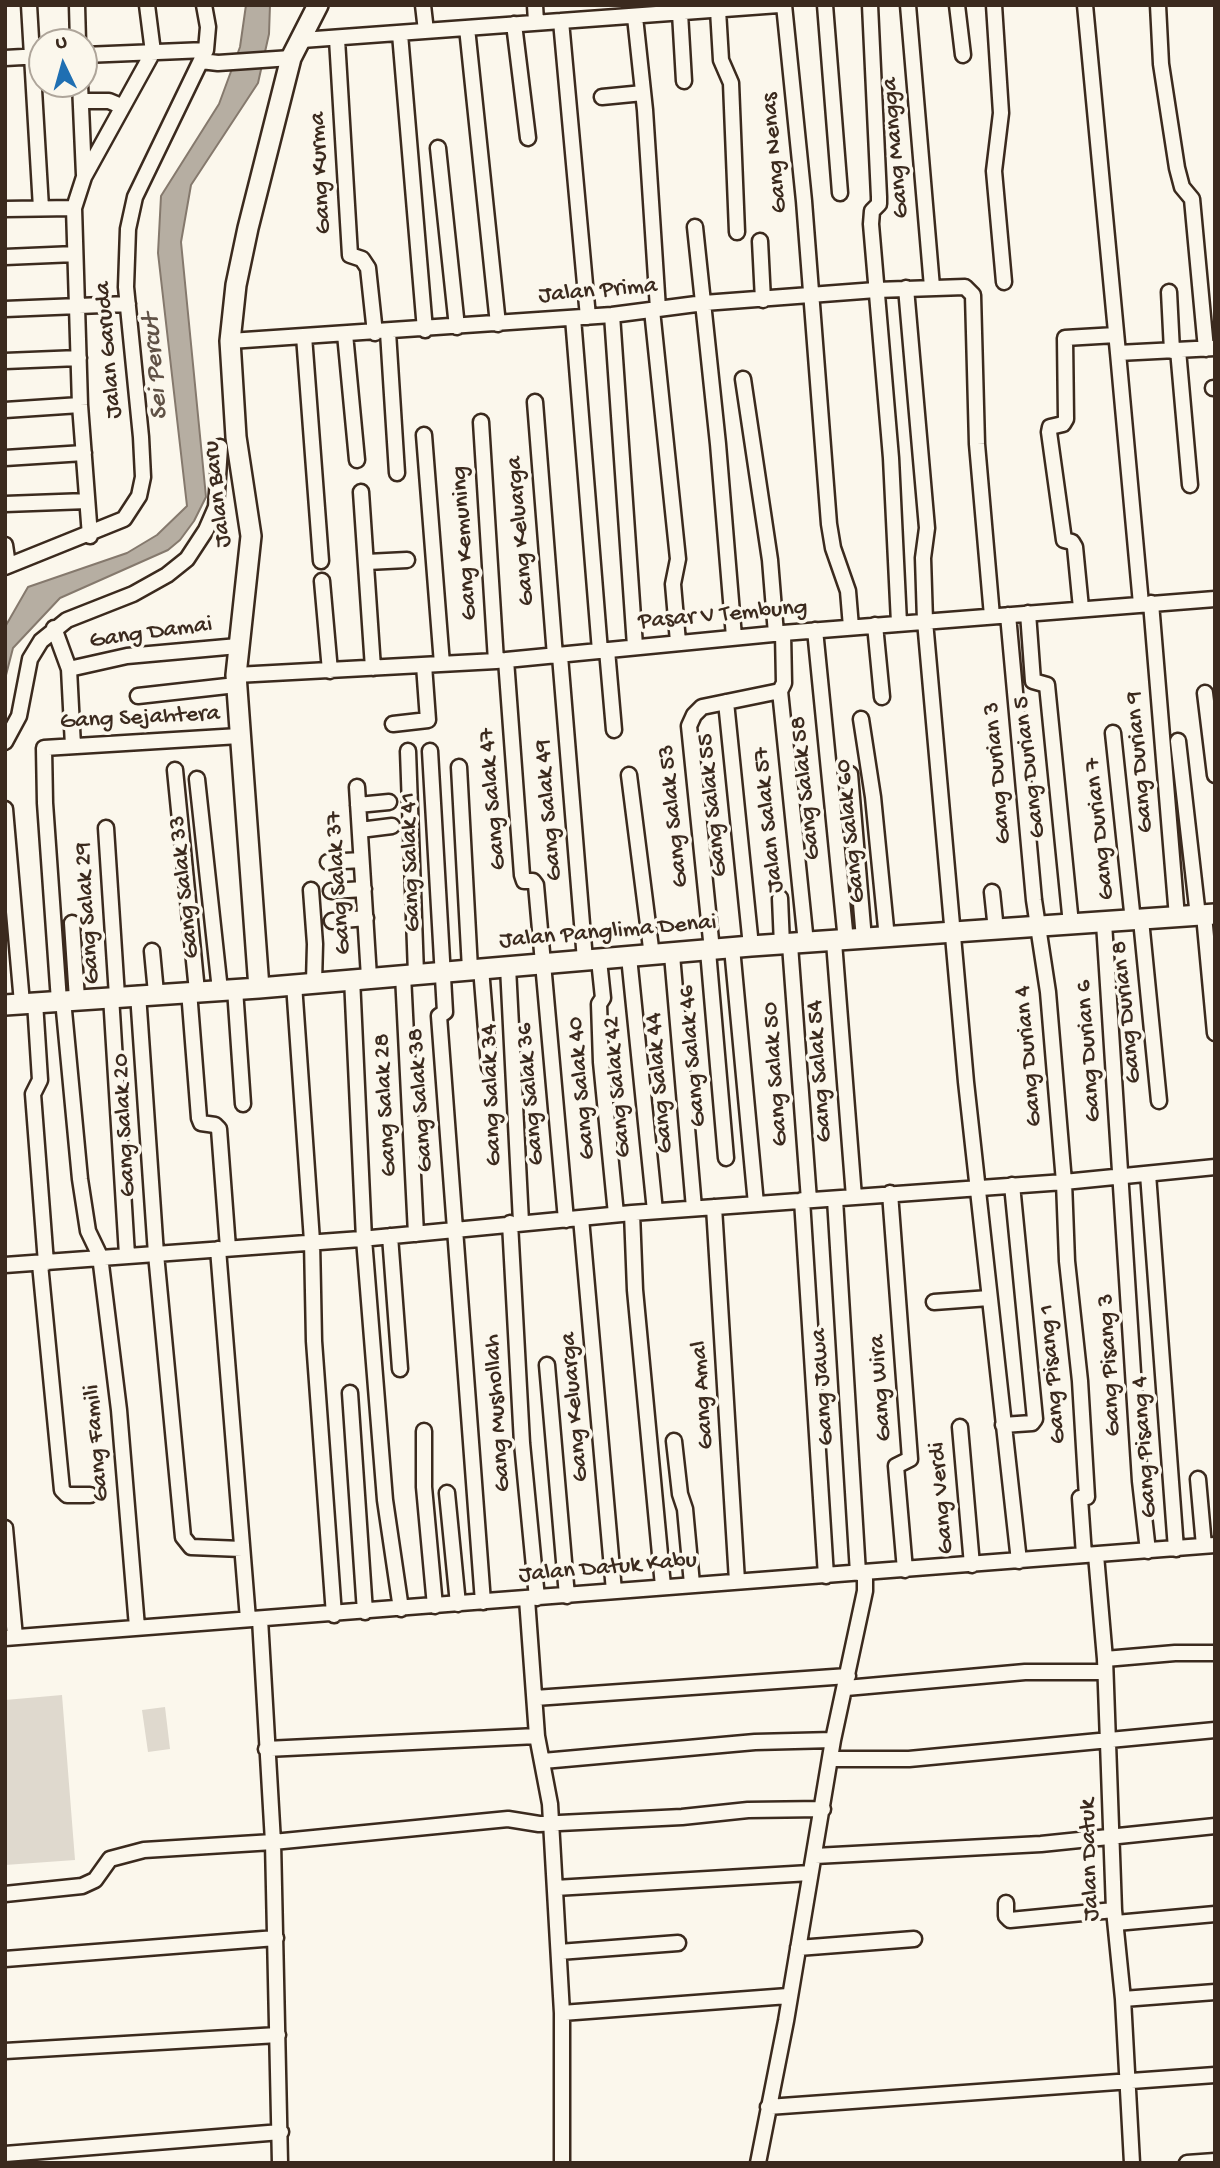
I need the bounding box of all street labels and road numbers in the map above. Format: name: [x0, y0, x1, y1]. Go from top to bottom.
street label: Gang Mangga: [877, 76, 917, 220]
street label: Gang Nenas: [756, 92, 796, 214]
street label: Gang Kurma: [304, 111, 340, 235]
street label: Jalan Prima: [537, 272, 659, 312]
street label: Jalan Garuda: [90, 280, 130, 420]
street label: Jalan Baru: [198, 439, 240, 549]
street label: Gang Keluarga: [501, 455, 543, 607]
street label: Gang Kemuning: [446, 465, 486, 621]
street label: Pasar V Tembung: [637, 594, 809, 638]
street label: Gang Damai: [88, 611, 214, 657]
street label: Gang Durian 9: [1120, 690, 1162, 834]
street label: Gang Durian 5: [1008, 694, 1054, 840]
street label: Gang Sejahtera: [59, 700, 221, 738]
street label: Gang Durian 3: [978, 701, 1020, 845]
street label: Gang Salak 58: [785, 715, 829, 861]
street label: Gang Salak 47: [473, 727, 515, 871]
street label: Gang Salak 55: [692, 732, 736, 878]
street label: Gang Salak 49: [529, 738, 571, 882]
street label: Gang Salak 53: [653, 743, 697, 889]
street label: Jalan Salak 57: [748, 746, 792, 894]
street label: Gang Durian 7: [1079, 757, 1123, 901]
street label: Gang Salak 60: [830, 758, 874, 904]
street label: Gang Salak 41: [395, 792, 429, 932]
street label: Gang Salak 37: [321, 810, 359, 956]
street label: Gang Salak 33: [164, 814, 208, 960]
street label: Gang Salak 29: [70, 841, 108, 985]
street label: Jalan Panglima Denai: [498, 909, 718, 957]
street label: Gang Durian 8: [1106, 939, 1150, 1085]
street label: Gang Durian 6: [1071, 979, 1109, 1123]
street label: Gang Salak 46: [673, 984, 715, 1128]
street label: Gang Durian 4: [1009, 984, 1051, 1128]
street label: Gang Salak 54: [802, 999, 840, 1143]
street label: Gang Salak 50: [758, 1001, 796, 1147]
street label: Gang Salak 44: [640, 1011, 682, 1155]
street label: Gang Salak 40: [562, 1015, 604, 1161]
street label: Gang Salak 42: [598, 1015, 640, 1159]
street label: Gang Salak 36: [511, 1021, 553, 1167]
street label: Gang Salak 34: [476, 1023, 510, 1167]
street label: Gang Salak 38: [403, 1027, 441, 1173]
street label: Gang Salak 28: [369, 1033, 405, 1177]
street label: Gang Salak 20: [108, 1052, 144, 1198]
street label: Gang Pisang 3: [1093, 1293, 1129, 1437]
street label: Gang Pisang 1: [1034, 1303, 1074, 1445]
street label: Gang Jawa: [806, 1328, 842, 1446]
street label: Gang Keluarga: [555, 1331, 597, 1483]
street label: Gang Mushollah: [479, 1333, 519, 1493]
street label: Gang Wira: [864, 1334, 900, 1442]
street label: Gang Amal: [686, 1340, 722, 1450]
street label: Gang Pisang 4: [1127, 1375, 1165, 1519]
street label: Gang Famili: [79, 1383, 117, 1503]
street label: Gang Verdi: [924, 1441, 962, 1555]
street label: Jalan Datuk Kabu: [518, 1547, 698, 1591]
street label: Jalan Datuk: [1074, 1798, 1108, 1922]

